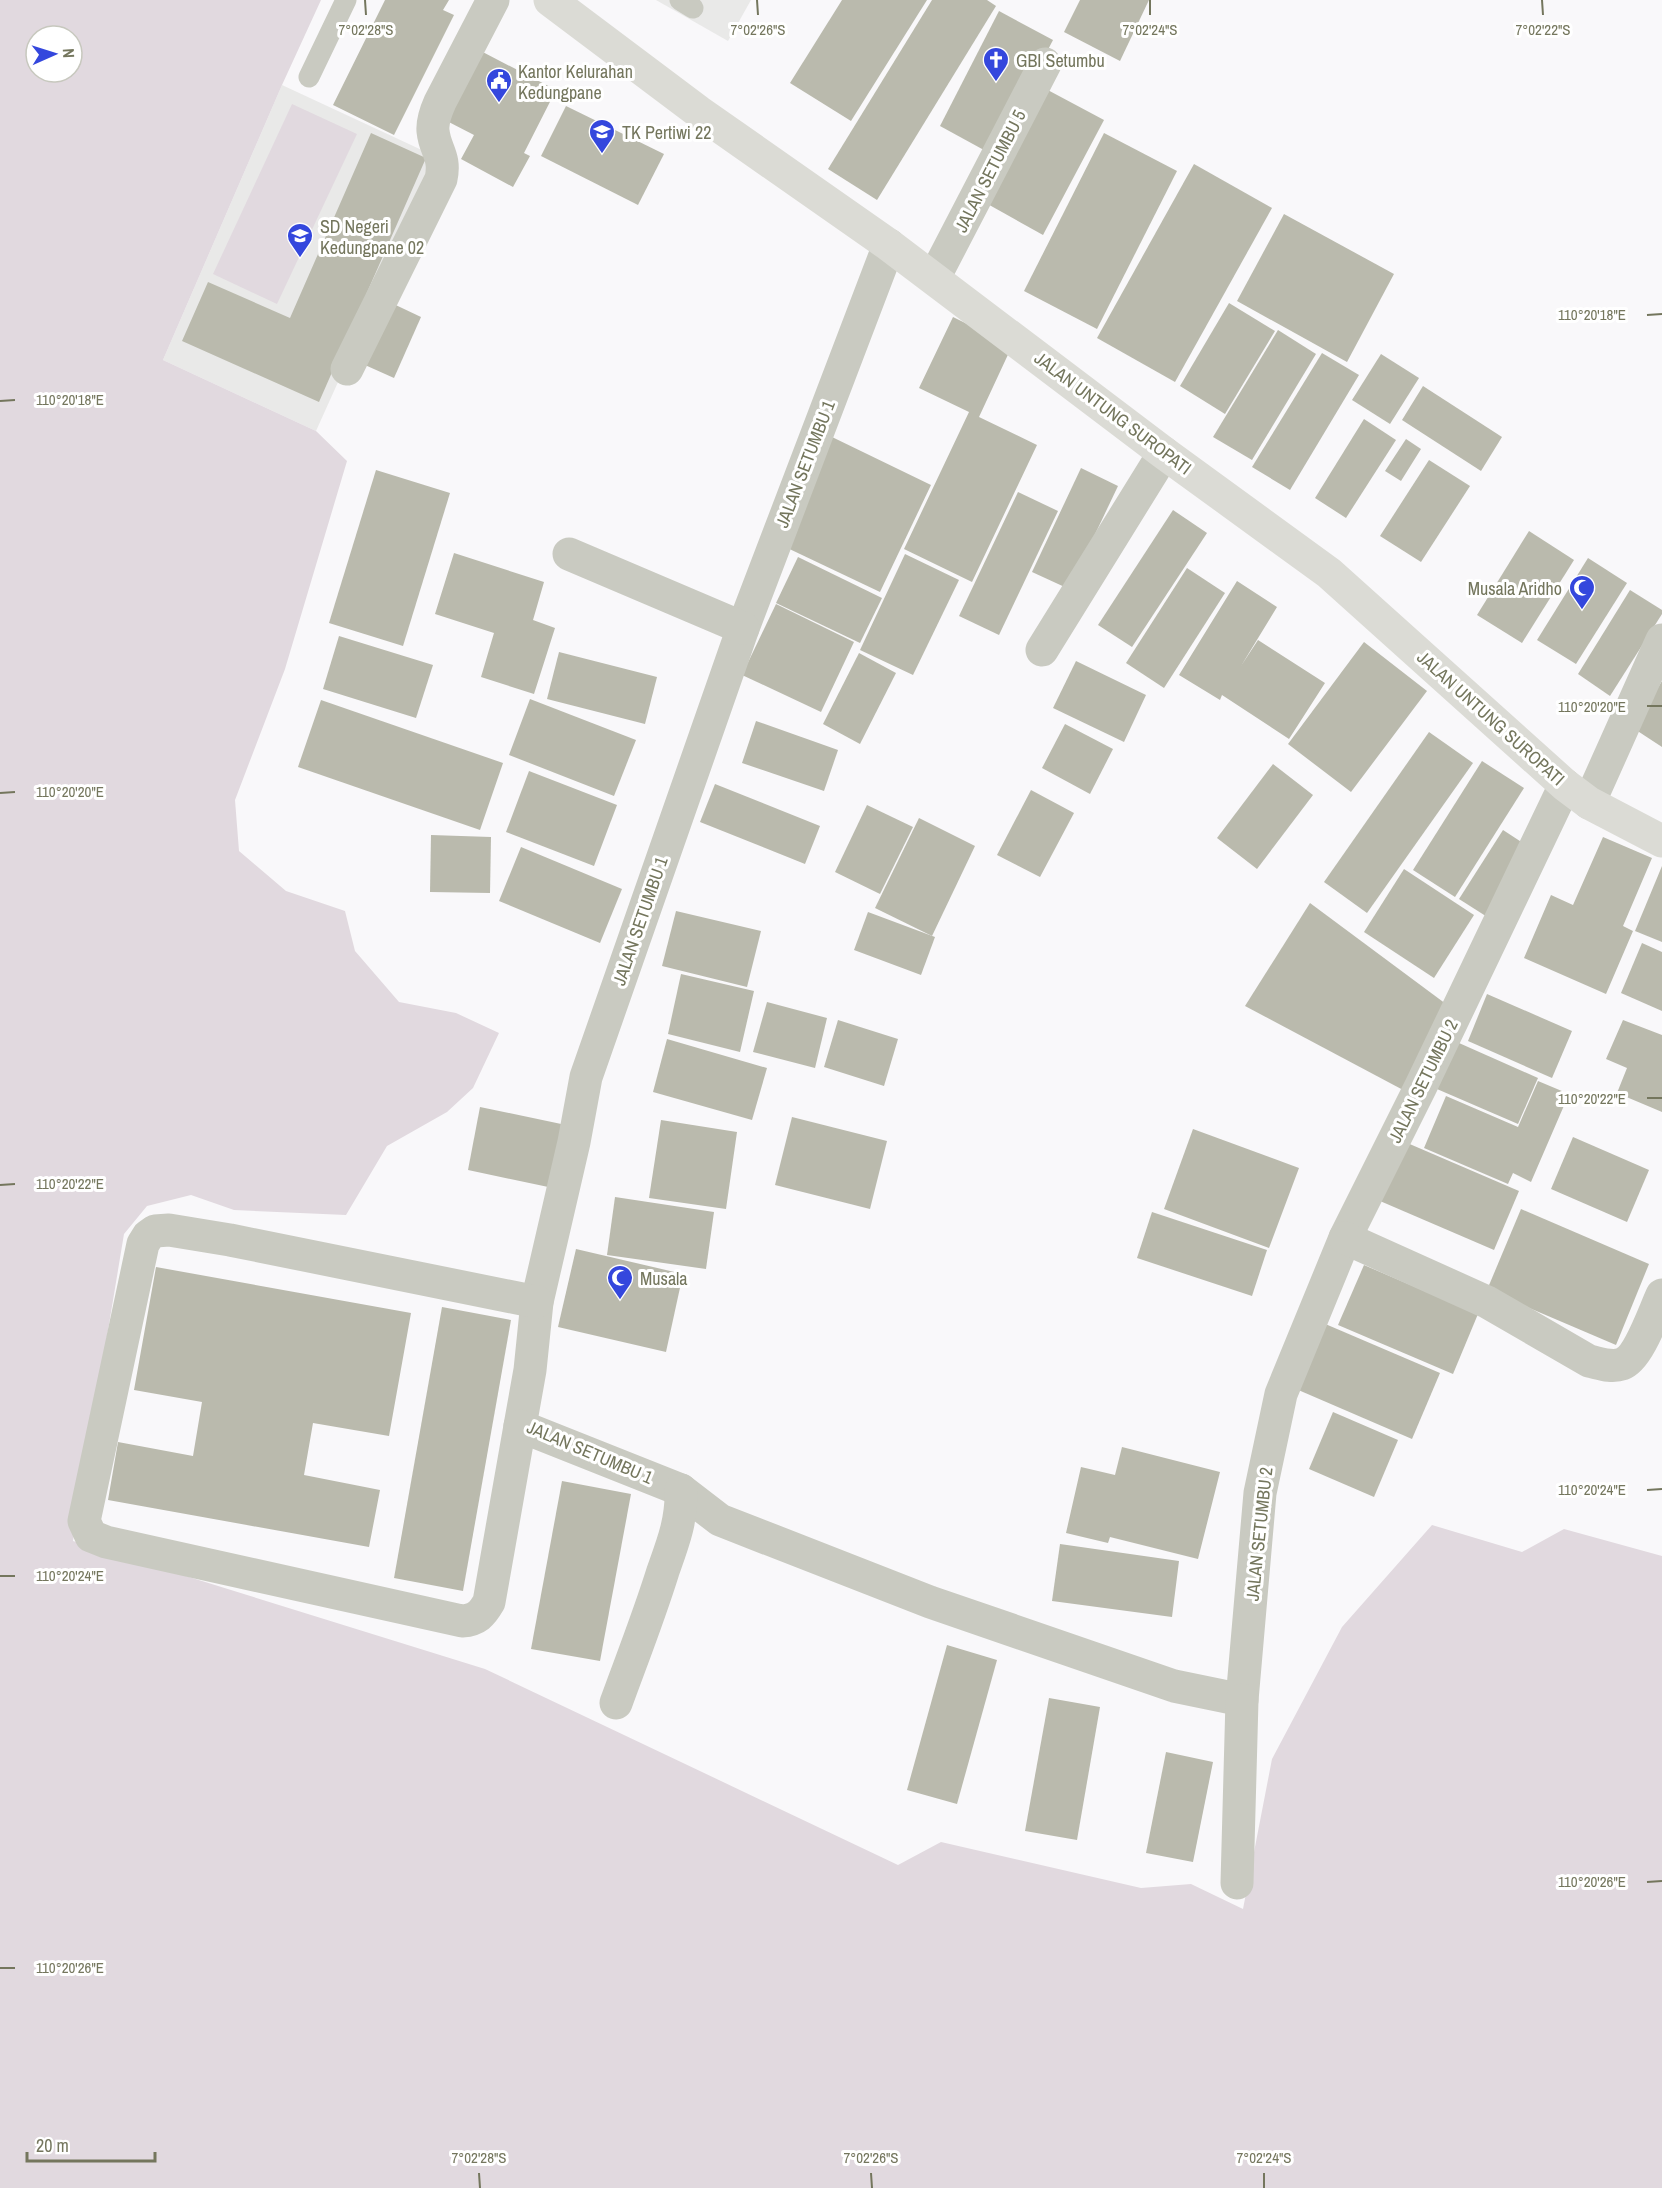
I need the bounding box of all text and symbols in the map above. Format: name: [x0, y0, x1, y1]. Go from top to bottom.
text: 7°02'28"S: [338, 19, 394, 40]
text: 7°02'26"S: [730, 19, 786, 40]
text: 7°02'24"S: [1122, 19, 1178, 40]
text: 7°02'22"S: [1515, 19, 1571, 40]
north arrow: [24, 24, 84, 84]
church icon: GBI Setumbu: [981, 45, 1011, 83]
text: N: [58, 48, 80, 59]
place label: GBI Setumbu: [1016, 48, 1105, 73]
place label: Kantor Kelurahan Kedungpane: [518, 59, 633, 105]
public building icon: Kantor Kelurahan Kedungpane: [484, 66, 514, 104]
street label: JALAN SETUMBU 5: [948, 105, 1032, 237]
school or university icon: TK Pertiwi 22: [587, 117, 617, 155]
place label: TK Pertiwi 22: [622, 120, 711, 145]
place label: SD Negeri Kedungpane 02: [320, 214, 424, 260]
school or university icon: SD Negeri Kedungpane 02: [285, 221, 315, 259]
text: 110°20'18"E: [1558, 304, 1626, 325]
street label: JALAN UNTUNG SUROPATI: [1029, 346, 1197, 480]
text: 110°20'18"E: [36, 389, 104, 410]
street label: JALAN SETUMBU 1: [769, 396, 841, 531]
mosque icon: Musala Aridho: [1567, 573, 1597, 611]
place label: Musala Aridho: [1468, 576, 1562, 601]
street label: JALAN UNTUNG SUROPATI: [1412, 645, 1570, 791]
text: 110°20'20"E: [1558, 696, 1626, 717]
text: 110°20'20"E: [36, 781, 104, 802]
street label: JALAN SETUMBU 1: [606, 853, 674, 989]
street label: JALAN SETUMBU 2: [1382, 1015, 1464, 1147]
text: 110°20'22"E: [1558, 1088, 1626, 1109]
text: 110°20'22"E: [36, 1173, 104, 1194]
mosque icon: Musala: [605, 1263, 635, 1301]
place label: Musala: [640, 1266, 688, 1291]
street label: JALAN SETUMBU 1: [523, 1414, 658, 1490]
street label: JALAN SETUMBU 2: [1240, 1466, 1278, 1602]
text: 110°20'24"E: [1558, 1479, 1626, 1500]
text: 110°20'24"E: [36, 1565, 104, 1586]
text: 110°20'26"E: [1558, 1871, 1626, 1892]
text: 110°20'26"E: [36, 1957, 104, 1978]
scale bar: [27, 2125, 154, 2163]
text: 20 m: [36, 2133, 69, 2158]
text: 7°02'28"S: [451, 2147, 507, 2168]
text: 7°02'26"S: [843, 2147, 899, 2168]
text: 7°02'24"S: [1236, 2147, 1292, 2168]

